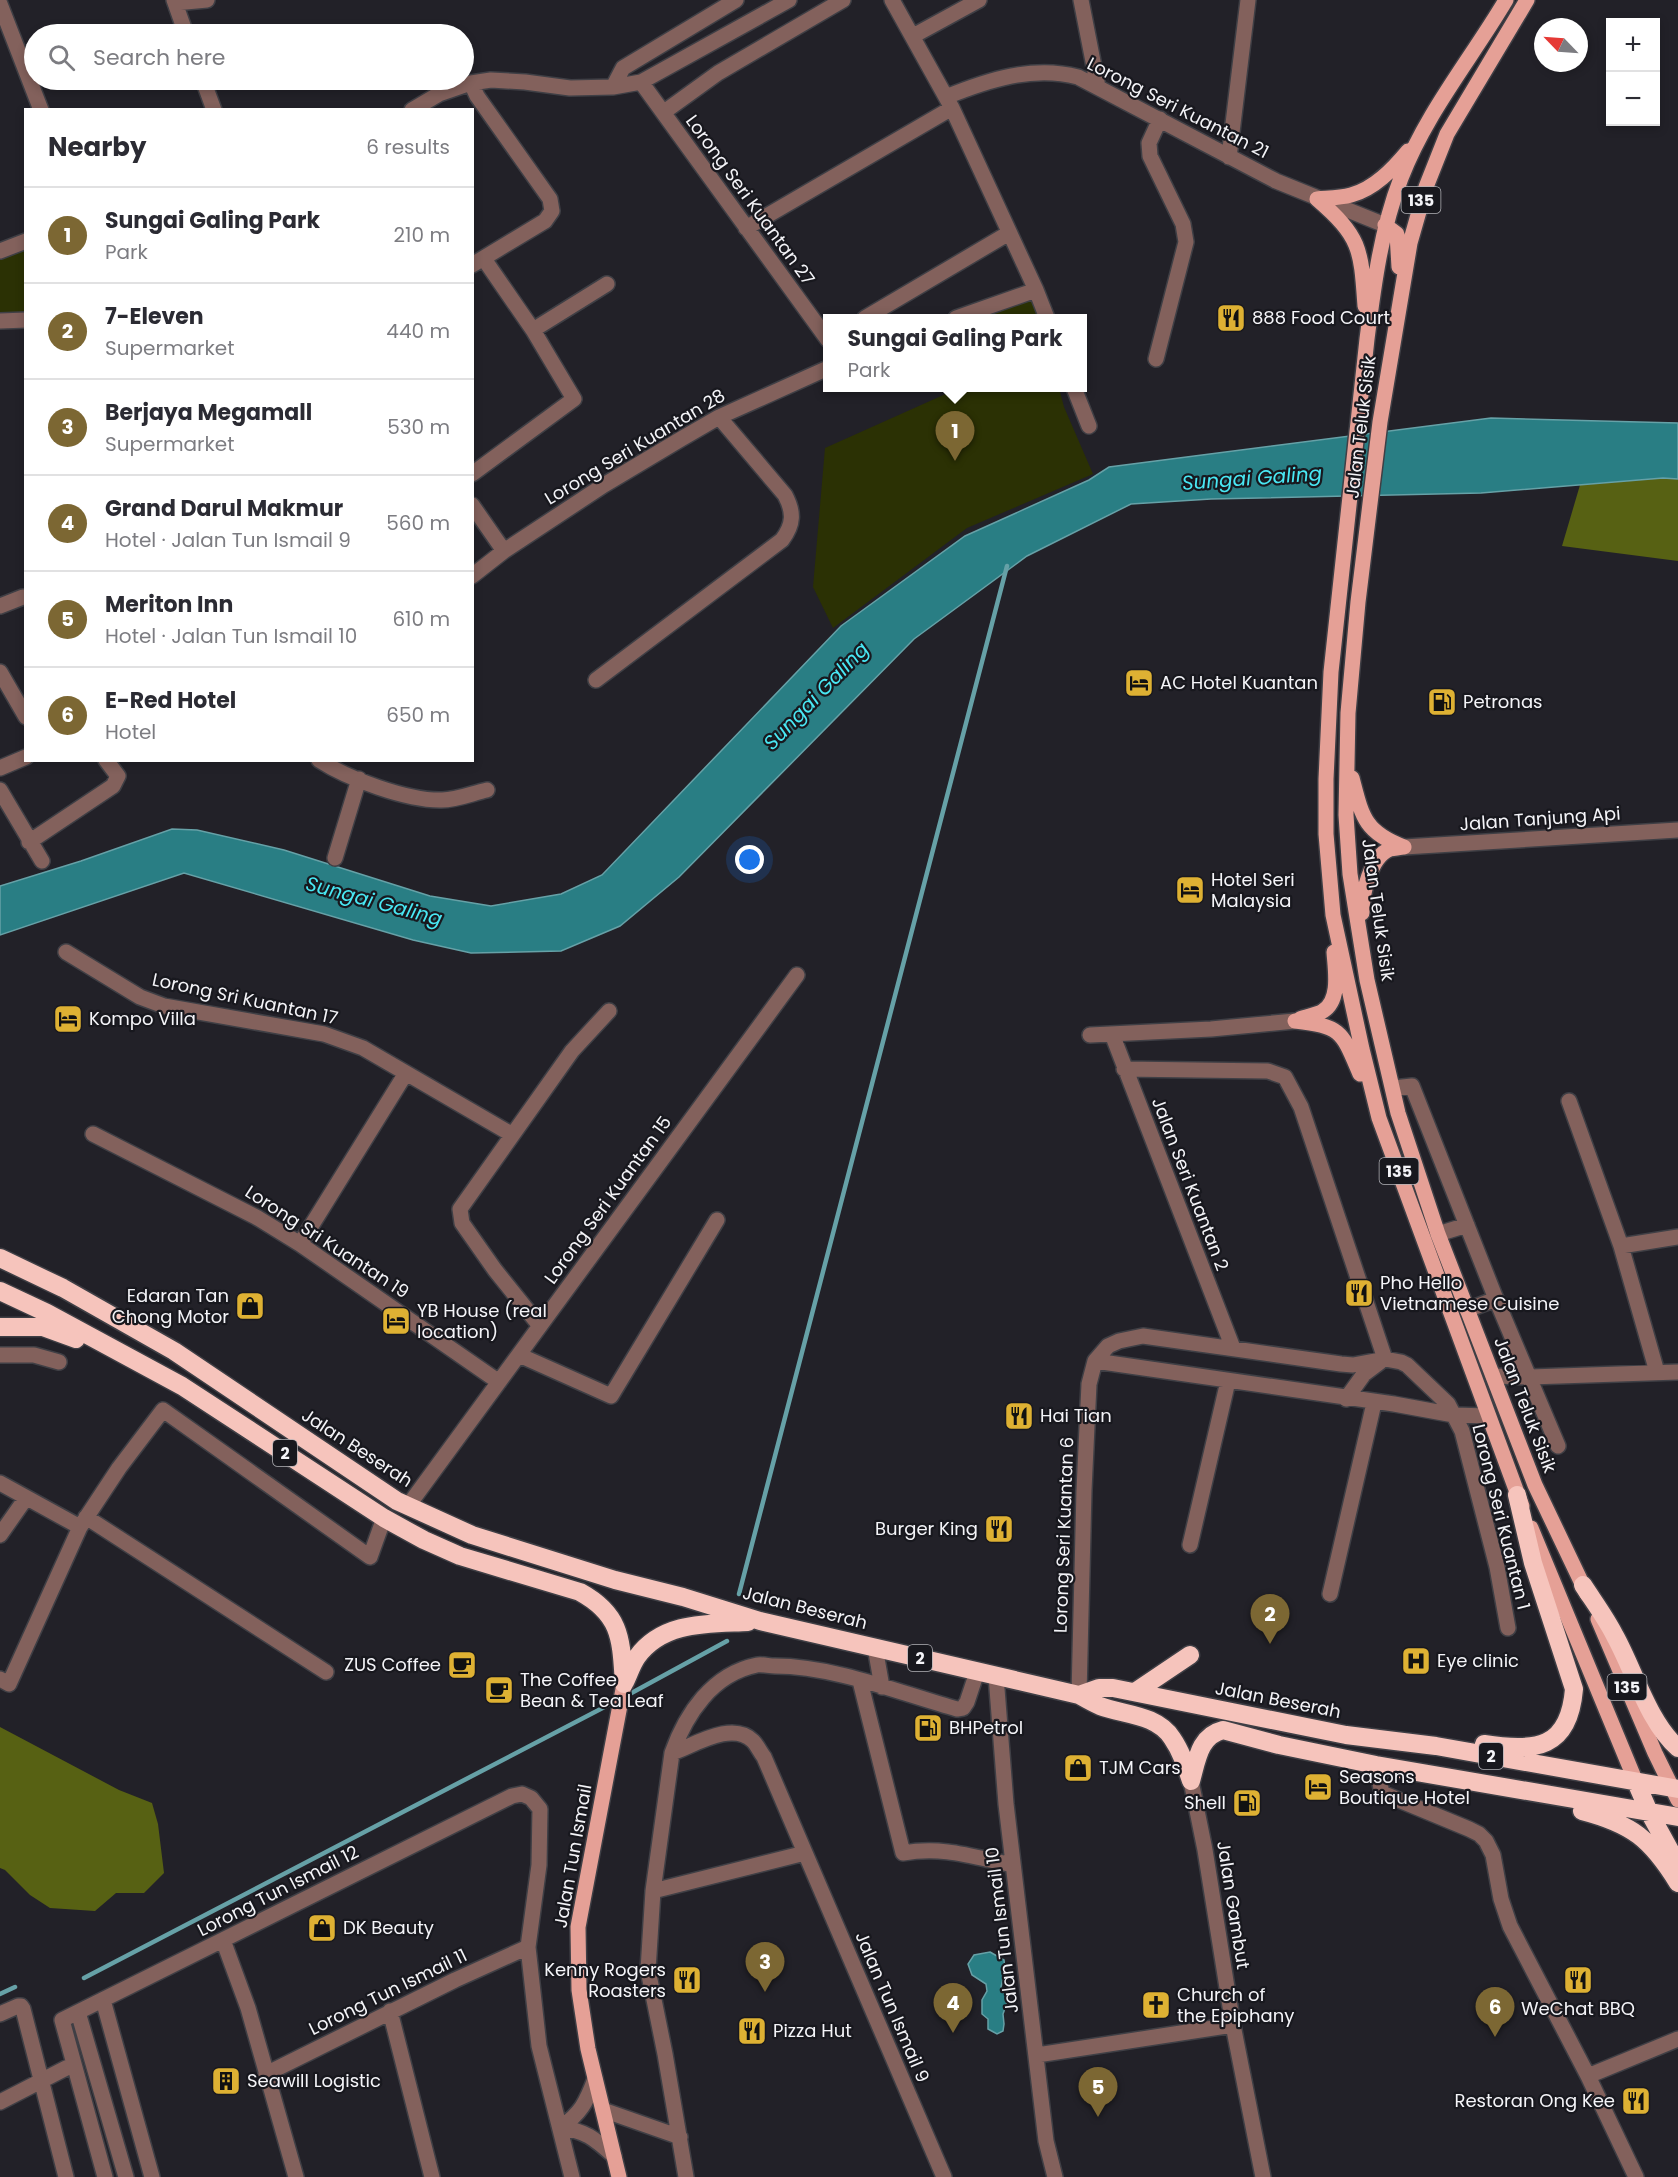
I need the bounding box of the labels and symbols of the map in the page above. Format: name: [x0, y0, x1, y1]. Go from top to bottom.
north arrow: [1534, 18, 1588, 72]
street label: Lorong Seri Kuantan 21: [1083, 51, 1273, 164]
street label: Lorong Seri Kuantan 27: [680, 109, 821, 290]
road number: 135: [1402, 187, 1440, 213]
restaurant icon: 888 Food Court: [1215, 302, 1247, 334]
place label: 888 Food Court: [1252, 305, 1390, 330]
street label: Jalan Teluk Sisik: [1339, 353, 1382, 500]
street label: Lorong Seri Kuantan 28: [540, 383, 730, 510]
pin: 1: [936, 412, 974, 461]
water label: Sungai Galing: [1181, 459, 1323, 497]
water label: Sungai Galing: [757, 636, 875, 756]
hotel icon: AC Hotel Kuantan: [1123, 667, 1155, 699]
place label: AC Hotel Kuantan: [1160, 670, 1318, 695]
fuel station icon: Petronas: [1426, 686, 1458, 718]
place label: Petronas: [1463, 689, 1542, 714]
street label: Jalan Tanjung Api: [1459, 800, 1621, 837]
street label: Jalan Teluk Sisik: [1356, 837, 1401, 984]
your location: [735, 845, 764, 874]
place label: Hotel Seri Malaysia: [1211, 867, 1295, 913]
water label: Sungai Galing: [303, 869, 445, 933]
hotel icon: Hotel Seri Malaysia: [1174, 874, 1206, 906]
street label: Lorong Sri Kuantan 17: [150, 967, 340, 1030]
hotel icon: Kompo Villa: [52, 1003, 84, 1035]
place label: Kompo Villa: [89, 1006, 196, 1031]
street label: Jalan Seri Kuantan 2: [1146, 1094, 1235, 1274]
street label: Lorong Seri Kuantan 15: [538, 1111, 677, 1289]
road number: 135: [1380, 1158, 1418, 1184]
street label: Lorong Sri Kuantan 19: [241, 1179, 414, 1304]
place label: Pho Hello Vietnamese Cuisine: [1380, 1270, 1559, 1316]
restaurant icon: Pho Hello Vietnamese Cuisine: [1343, 1277, 1375, 1309]
place label: Edaran Tan Chong Motor: [112, 1283, 229, 1329]
shop icon: Edaran Tan Chong Motor: [234, 1290, 266, 1322]
place label: YB House (real location): [417, 1298, 547, 1344]
hotel icon: YB House (real location): [380, 1305, 412, 1337]
street label: Jalan Teluk Sisik: [1488, 1333, 1563, 1477]
restaurant icon: Hai Tian: [1003, 1400, 1035, 1432]
street label: Jalan Beserah: [297, 1402, 418, 1493]
place label: Hai Tian: [1040, 1403, 1112, 1428]
street label: Lorong Seri Kuantan 1: [1466, 1421, 1537, 1612]
street label: Lorong Seri Kuantan 6: [1048, 1437, 1079, 1633]
road number: 2: [273, 1440, 297, 1466]
restaurant icon: Burger King: [983, 1513, 1015, 1545]
place label: Burger King: [875, 1516, 978, 1541]
street label: Jalan Beserah: [740, 1580, 870, 1635]
pin: 2: [1250, 1594, 1290, 1644]
road number: 2: [908, 1645, 932, 1671]
hospital icon: Eye clinic: [1400, 1645, 1432, 1677]
place label: Eye clinic: [1437, 1648, 1519, 1673]
cafe icon: ZUS Coffee: [446, 1649, 478, 1681]
place label: ZUS Coffee: [344, 1652, 441, 1677]
place label: The Coffee Bean & Tea Leaf: [520, 1667, 664, 1713]
cafe icon: The Coffee Bean & Tea Leaf: [483, 1674, 515, 1706]
road number: 135: [1608, 1674, 1646, 1700]
street label: Jalan Beserah: [1213, 1675, 1343, 1724]
fuel station icon: BHPetrol: [912, 1712, 944, 1744]
place label: BHPetrol: [949, 1715, 1023, 1740]
road number: 2: [1479, 1743, 1503, 1769]
shop icon: TJM Cars: [1062, 1752, 1094, 1784]
place label: TJM Cars: [1099, 1755, 1181, 1780]
place label: Seasons Boutique Hotel: [1339, 1764, 1470, 1810]
hotel icon: Seasons Boutique Hotel: [1302, 1771, 1334, 1803]
street label: Jalan Tun Ismail: [548, 1782, 597, 1930]
fuel station icon: Shell: [1231, 1787, 1263, 1819]
place label: Shell: [1184, 1790, 1226, 1815]
street label: Lorong Tun Ismail 12: [193, 1839, 363, 1942]
street label: Jalan Gambut: [1211, 1839, 1256, 1971]
street label: Jalan Tun Ismail 10: [979, 1845, 1024, 2015]
shop icon: DK Beauty: [306, 1912, 338, 1944]
place label: DK Beauty: [343, 1915, 434, 1940]
street label: Jalan Tun Ismail 9: [849, 1927, 936, 2086]
street label: Lorong Tun Ismail 11: [304, 1942, 471, 2041]
pin: 3: [746, 1942, 784, 1992]
place label: Kenny Rogers Roasters: [544, 1957, 666, 2003]
restaurant icon: Kenny Rogers Roasters: [671, 1964, 703, 1996]
restaurant icon: WeChat BBQ: [1562, 1964, 1594, 1996]
place label: Church of the Epiphany: [1177, 1982, 1294, 2028]
pin: 4: [934, 1984, 972, 2033]
pin: 6: [1476, 1988, 1514, 2037]
church icon: Church of the Epiphany: [1140, 1989, 1172, 2021]
place label: WeChat BBQ: [1521, 1996, 1635, 2021]
restaurant icon: Pizza Hut: [736, 2015, 768, 2047]
place label: Pizza Hut: [773, 2018, 852, 2043]
building icon: Seawill Logistic: [210, 2065, 242, 2097]
place label: Seawill Logistic: [247, 2068, 381, 2093]
pin: 5: [1078, 2068, 1118, 2117]
restaurant icon: Restoran Ong Kee: [1620, 2085, 1652, 2117]
place label: Restoran Ong Kee: [1454, 2088, 1615, 2113]

